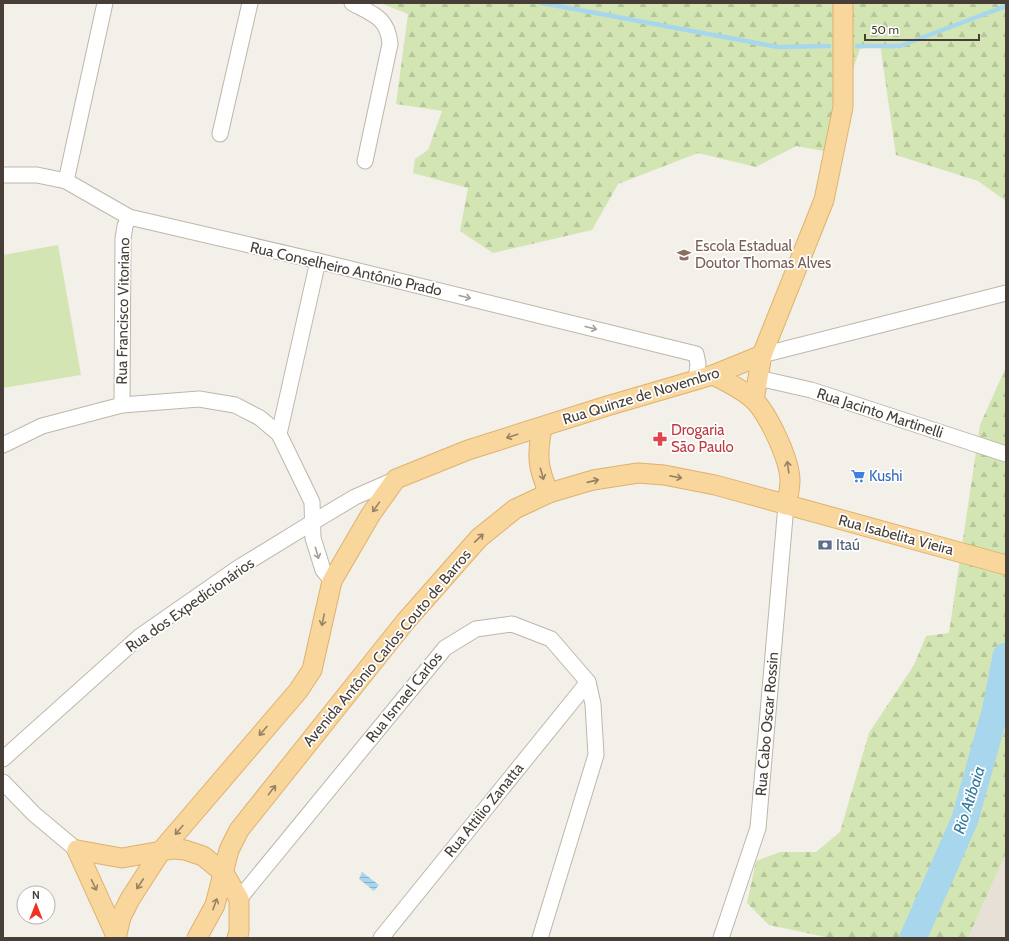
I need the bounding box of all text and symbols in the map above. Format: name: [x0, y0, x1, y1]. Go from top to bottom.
scale bar: [865, 16, 979, 42]
text: 50 m: [871, 22, 899, 37]
street label: Rua Francisco Vitoriano: [113, 237, 133, 385]
place label: Escola Estadual Doutor Thomas Alves: [695, 237, 831, 272]
street label: Rua Conselheiro Antônio Prado: [248, 238, 444, 300]
school or university icon: Escola Estadual Doutor Thomas Alves: [676, 247, 692, 263]
one-way arrow: [458, 294, 471, 301]
one-way arrow: [584, 325, 597, 333]
street label: Rua Quinze de Novembro: [560, 364, 722, 428]
street label: Rua Jacinto Martinelli: [815, 384, 945, 442]
place label: Drogaria São Paulo: [671, 421, 734, 456]
pharmacy icon: Drogaria São Paulo: [652, 431, 668, 447]
one-way arrow: [506, 433, 519, 440]
one-way arrow: [784, 461, 792, 474]
place label: Kushi: [869, 467, 903, 485]
one-way arrow: [539, 468, 546, 481]
supermarket icon: Kushi: [850, 468, 866, 484]
one-way arrow: [670, 474, 683, 482]
one-way arrow: [587, 476, 600, 484]
one-way arrow: [372, 501, 380, 512]
street label: Rua Isabelita Vieira: [836, 511, 956, 559]
one-way arrow: [474, 534, 484, 543]
place label: Itaú: [836, 536, 860, 554]
bank icon: Itaú: [817, 537, 833, 553]
street label: Avenida Antônio Carlos Couto de Barros: [299, 546, 475, 750]
one-way arrow: [314, 546, 321, 559]
street label: Rua dos Expedicionários: [122, 554, 258, 656]
one-way arrow: [319, 613, 327, 626]
street label: Rua Ismael Carlos: [362, 648, 446, 746]
street label: Rua Cabo Oscar Rossin: [752, 651, 782, 797]
one-way arrow: [259, 726, 268, 737]
street label: Rua Attilio Zanatta: [441, 759, 528, 861]
water label: Rio Atibaia: [949, 764, 989, 836]
one-way arrow: [267, 784, 276, 795]
one-way arrow: [175, 825, 184, 835]
one-way arrow: [136, 878, 144, 889]
one-way arrow: [91, 879, 98, 891]
north arrow: [16, 885, 56, 925]
text: N: [32, 888, 40, 902]
one-way arrow: [212, 898, 220, 910]

